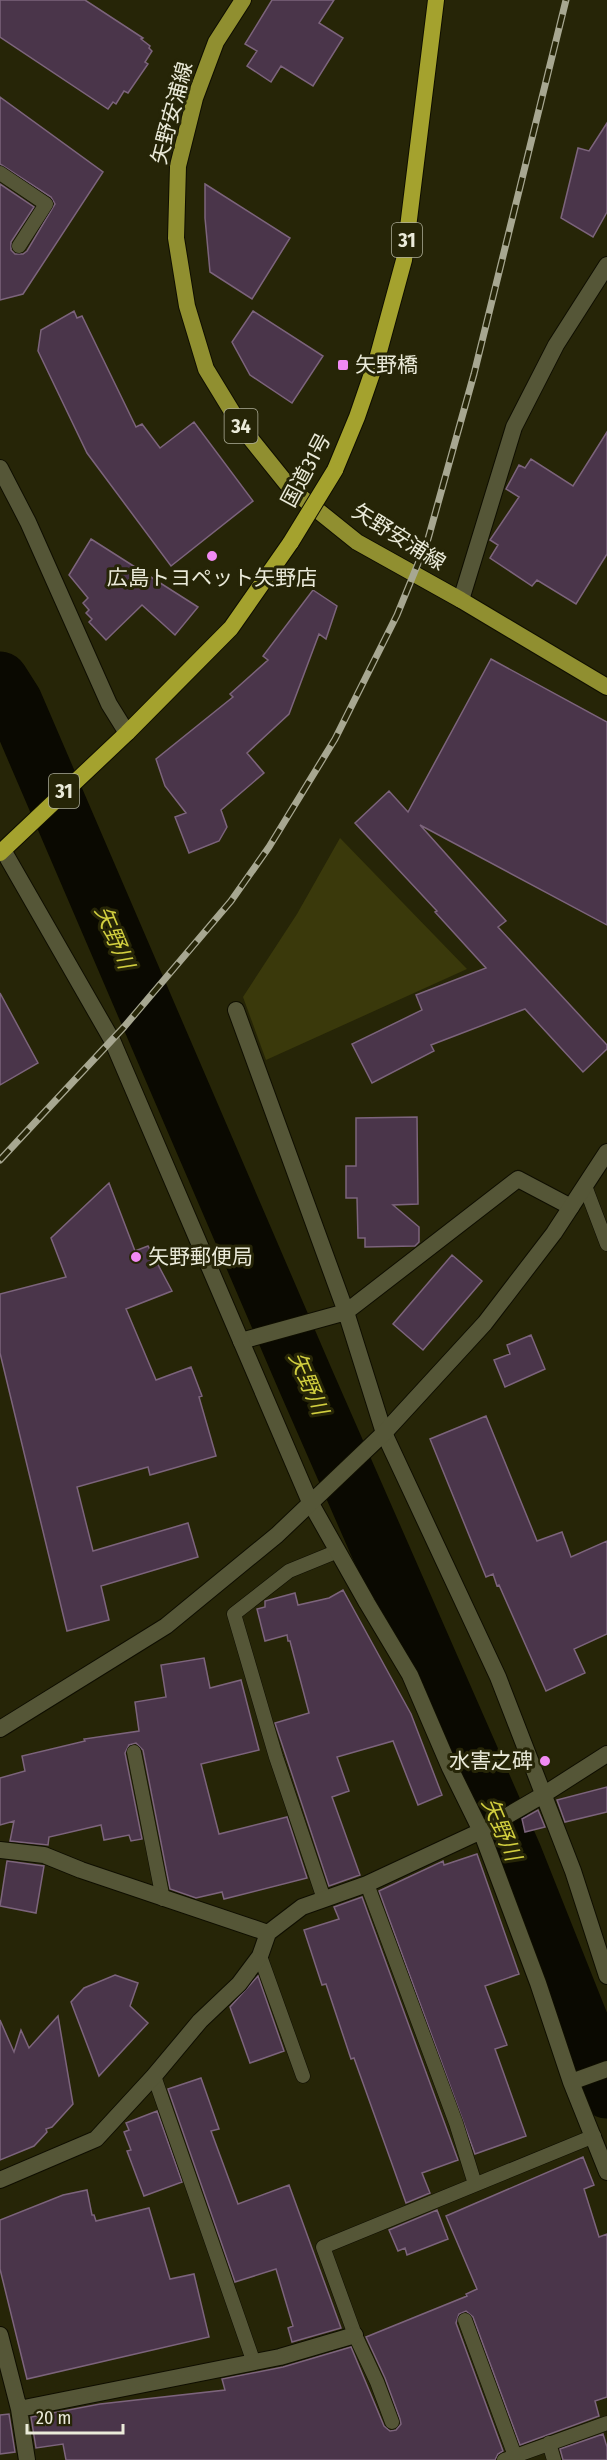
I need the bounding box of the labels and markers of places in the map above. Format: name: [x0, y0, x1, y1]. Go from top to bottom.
place label: 矢野橋: [355, 352, 418, 378]
marker: 矢野橋: [336, 358, 350, 372]
marker: 広島トヨペット矢野店: [205, 549, 219, 563]
place label: 広島トヨペット矢野店: [107, 565, 317, 591]
place label: 矢野郵便局: [148, 1244, 253, 1270]
marker: 矢野郵便局: [129, 1250, 143, 1264]
place label: 水害之碑: [449, 1748, 533, 1774]
marker: 水害之碑: [538, 1754, 552, 1768]

